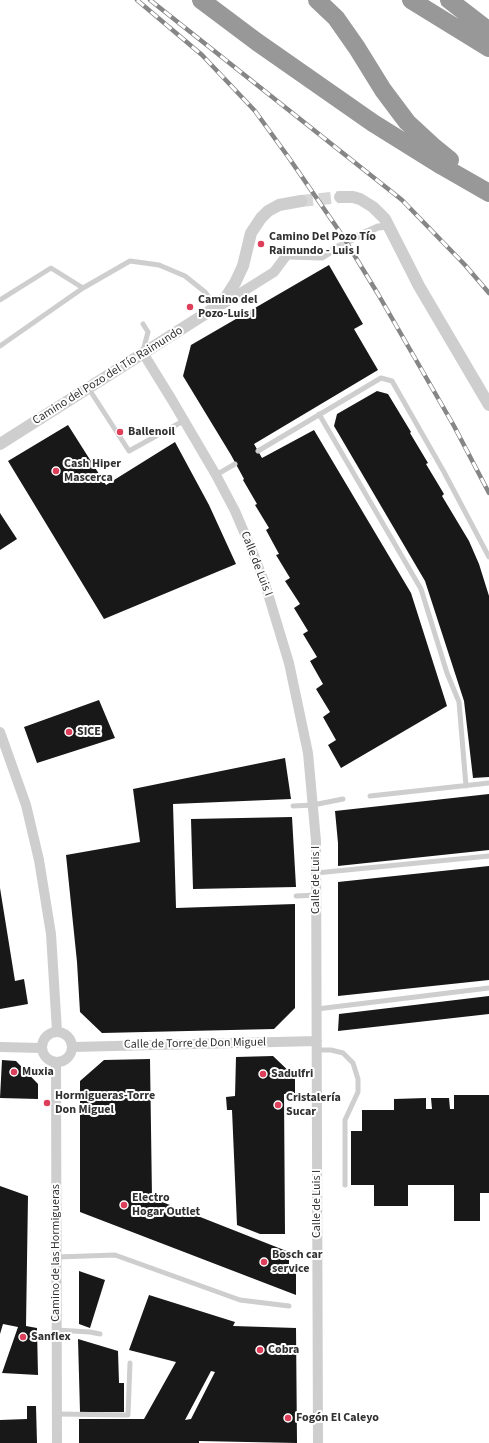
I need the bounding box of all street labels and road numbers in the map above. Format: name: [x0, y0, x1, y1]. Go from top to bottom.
street label: Camino del Pozo del Tío Raimundo: [30, 324, 186, 428]
street label: Calle de Luis I: [237, 530, 275, 598]
street label: Calle de Luis I: [309, 846, 323, 914]
street label: Calle de Torre de Don Miguel: [124, 1036, 266, 1052]
street label: Calle de Luis I: [310, 1170, 324, 1238]
street label: Camino de las Hormigueras: [49, 1184, 63, 1322]

